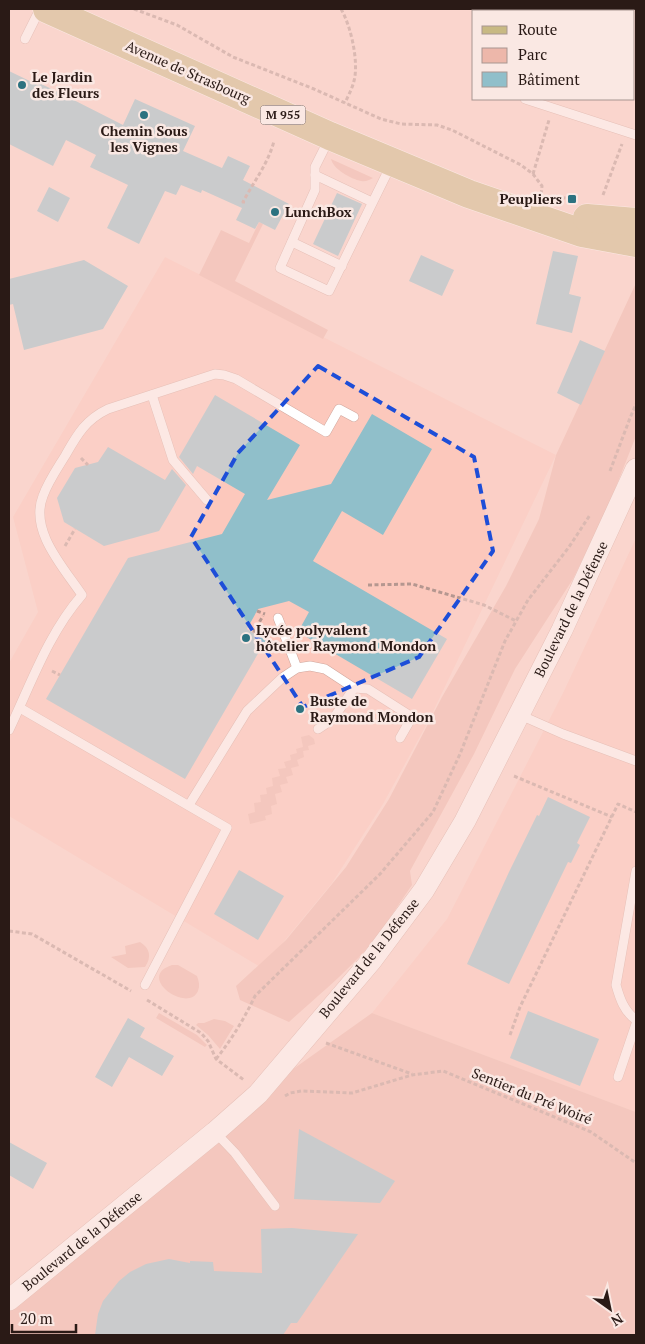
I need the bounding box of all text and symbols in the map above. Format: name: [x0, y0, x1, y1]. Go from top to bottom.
legend: [472, 10, 635, 100]
text: Route: [518, 19, 557, 39]
street label: Avenue de Strasbourg: [123, 35, 254, 108]
text: Parc: [518, 44, 547, 64]
place label: Le Jardin des Fleurs: [32, 67, 99, 102]
text: Bâtiment: [518, 69, 580, 89]
marker: Le Jardin des Fleurs: [16, 79, 28, 91]
road number: M 955: [260, 106, 306, 124]
marker: Chemin Sous les Vignes: [138, 109, 150, 121]
place label: Chemin Sous les Vignes: [100, 121, 188, 156]
place label: Peupliers: [500, 189, 562, 208]
marker: Peupliers: [566, 193, 578, 205]
place label: LunchBox: [285, 202, 352, 221]
marker: LunchBox: [269, 206, 281, 218]
street label: Boulevard de la Défense: [529, 538, 612, 680]
place label: Lycée polyvalent hôtelier Raymond Mondon: [256, 620, 436, 655]
marker: Lycée polyvalent hôtelier Raymond Mondon: [240, 632, 252, 644]
place label: Buste de Raymond Mondon: [310, 691, 433, 726]
marker: Buste de Raymond Mondon: [294, 703, 306, 715]
street label: Boulevard de la Défense: [314, 894, 423, 1022]
street label: Sentier du Pré Woiré: [469, 1063, 595, 1128]
street label: Boulevard de la Défense: [18, 1186, 146, 1295]
north arrow: [585, 1284, 635, 1334]
scale bar: [12, 1302, 76, 1334]
text: 20 m: [20, 1308, 53, 1328]
text: N: [607, 1309, 627, 1331]

